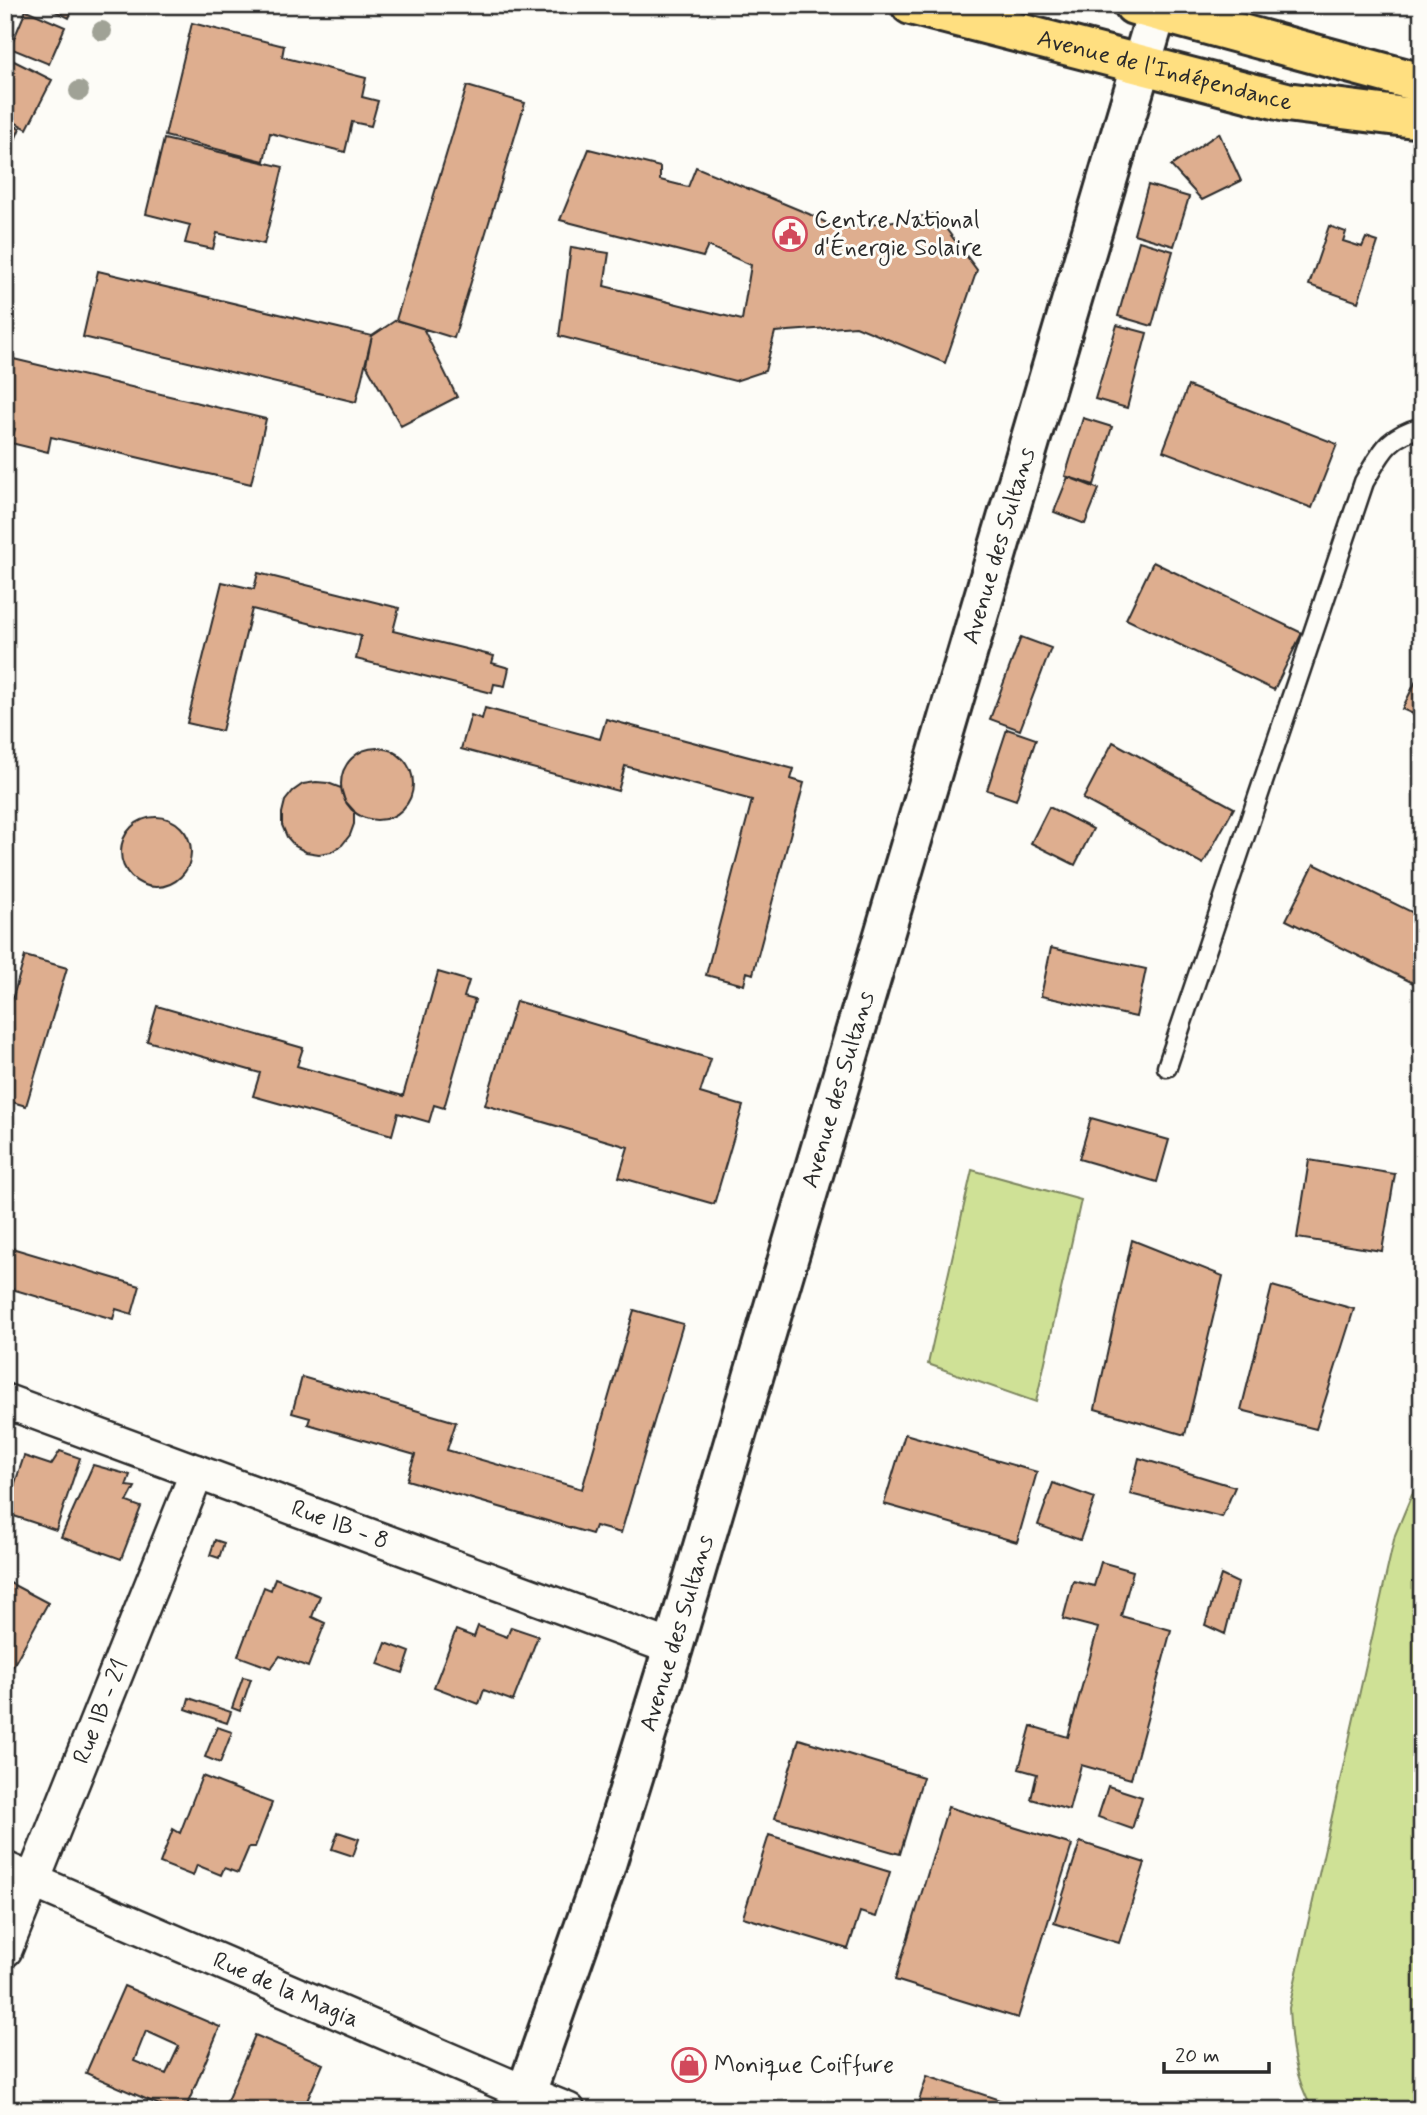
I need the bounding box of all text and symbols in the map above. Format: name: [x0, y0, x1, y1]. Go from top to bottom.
street label: Avenue de l'Indépendance: [1034, 23, 1294, 118]
place label: Centre National d'Énergie Solaire: [814, 205, 983, 266]
public building icon: Centre National d'Énergie Solaire: [771, 215, 809, 253]
street label: Avenue des Sultans: [955, 444, 1043, 648]
street label: Avenue des Sultans: [794, 987, 882, 1192]
street label: Rue IB - 8: [287, 1493, 393, 1557]
street label: Avenue des Sultans: [633, 1531, 721, 1735]
street label: Rue IB - 21: [66, 1655, 136, 1769]
street label: Rue de la Magia: [208, 1945, 364, 2035]
scale bar: [1164, 2031, 1270, 2075]
text: 20 m: [1175, 2042, 1220, 2070]
shop icon: Monique Coiffure: [670, 2046, 708, 2084]
place label: Monique Coiffure: [714, 2050, 894, 2081]

